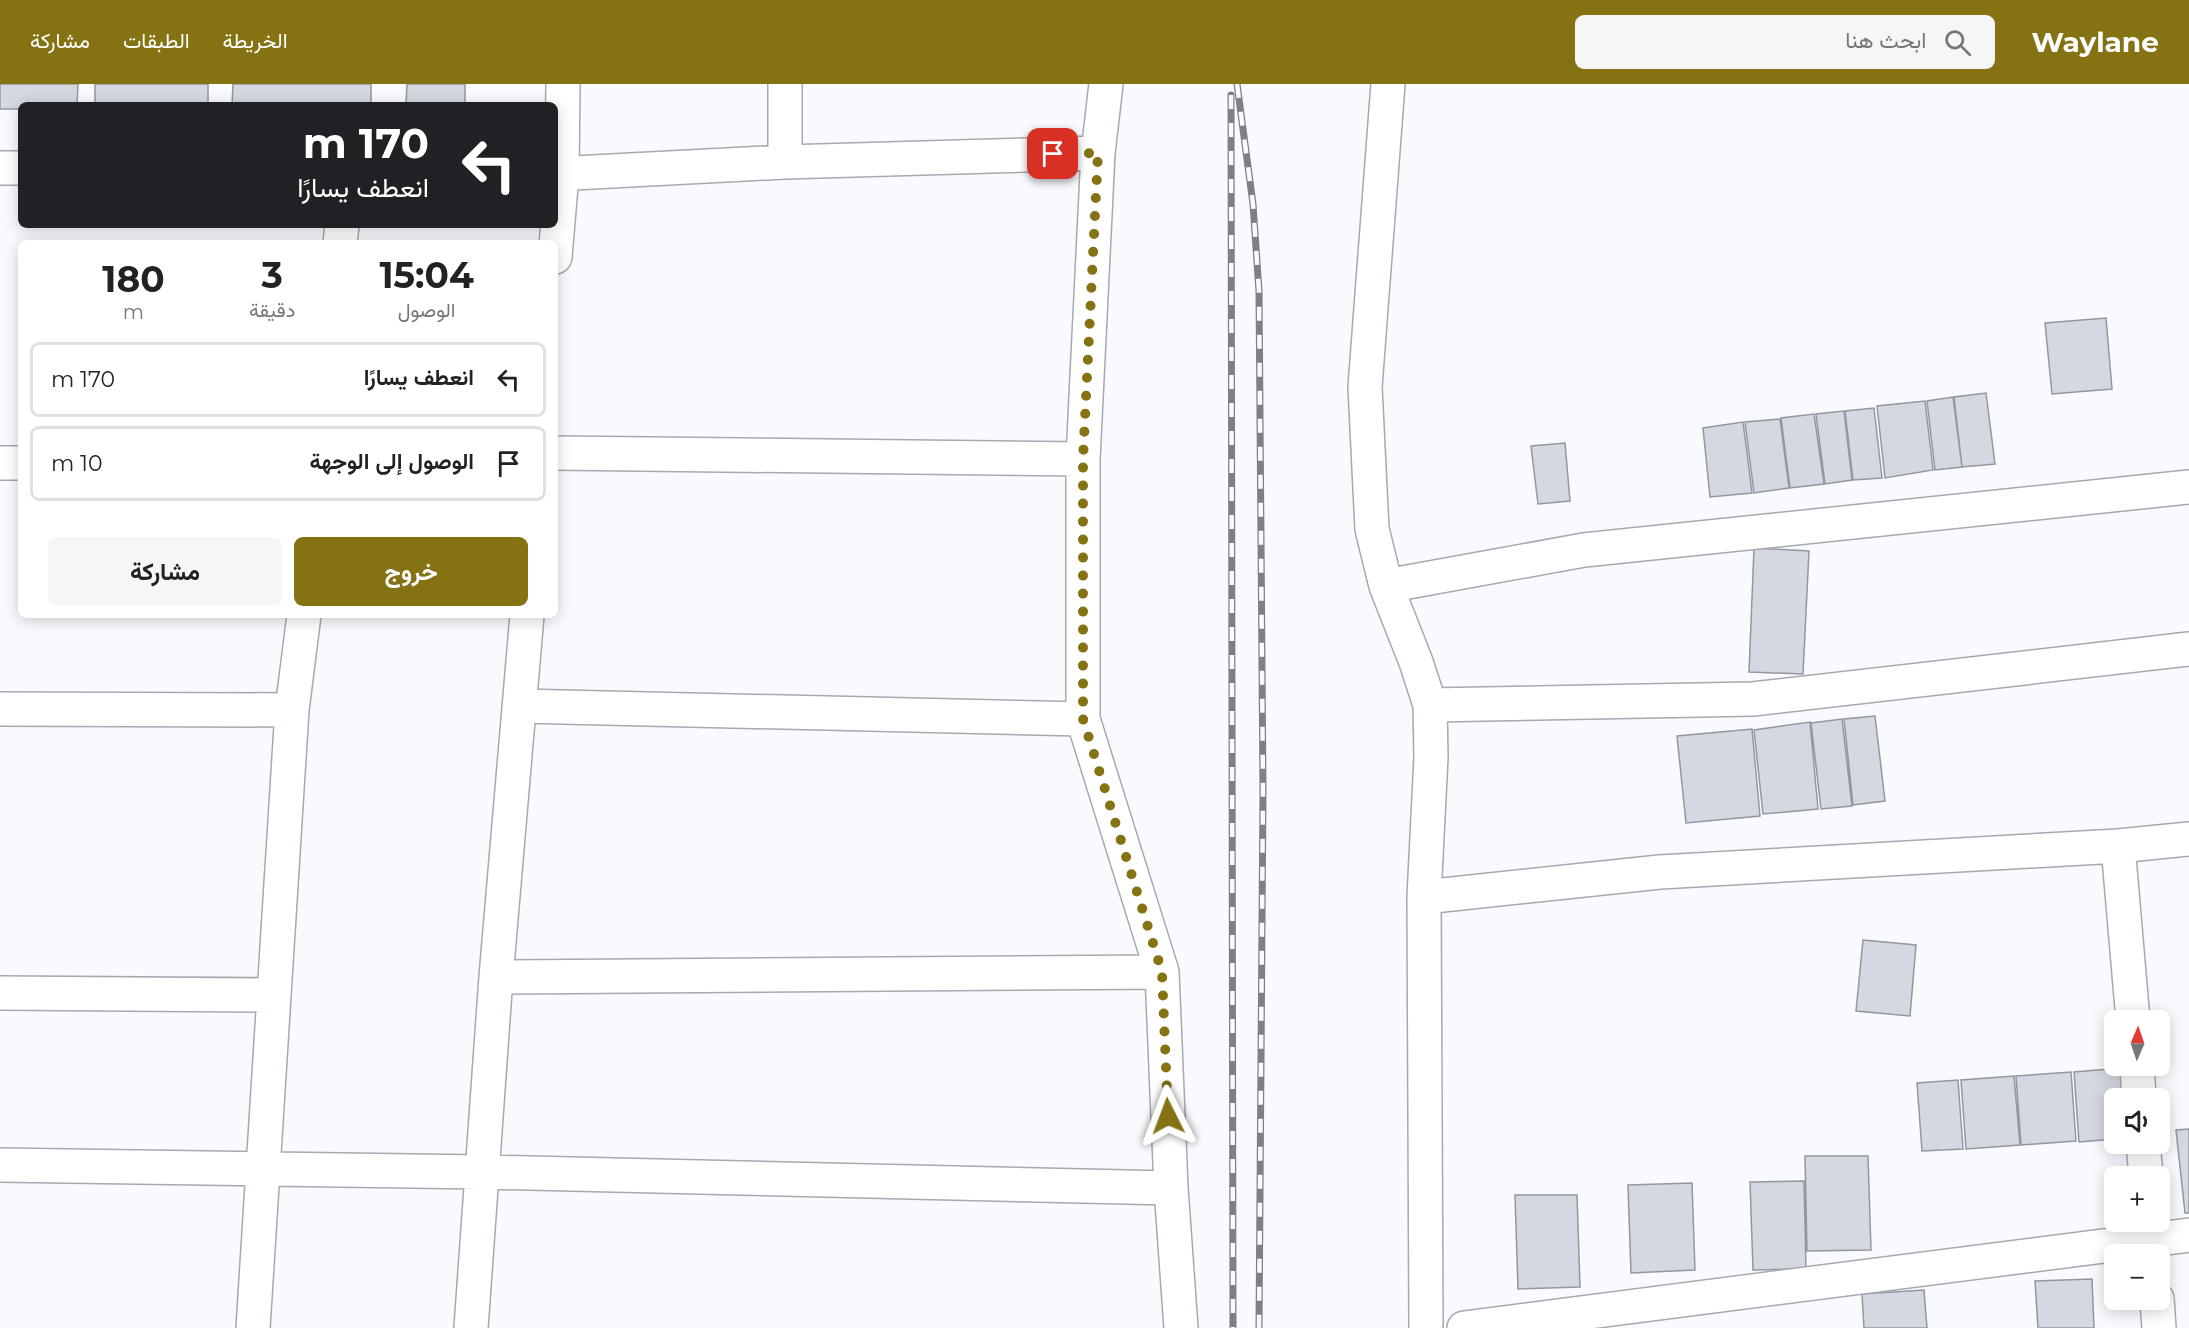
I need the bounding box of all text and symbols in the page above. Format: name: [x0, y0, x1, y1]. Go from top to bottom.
search box: [1575, 15, 1995, 69]
text: Waylane: [2031, 25, 2159, 59]
icon: search: [1941, 26, 1974, 59]
text: ابحث هنا: [1845, 27, 1926, 54]
text: مشاركة: [30, 28, 90, 53]
text: الطبقات: [123, 28, 190, 53]
text: الخريطة: [223, 28, 288, 53]
text: 170 m: [303, 117, 429, 169]
icon: left: [450, 126, 528, 204]
pin: [1027, 128, 1078, 179]
icon: arrive: [1036, 137, 1069, 170]
text: انعطف يسارًا: [297, 171, 429, 204]
text: 3: [261, 253, 283, 297]
text: 15:04: [380, 253, 474, 297]
text: 180: [102, 257, 165, 301]
text: دقيقة: [249, 298, 295, 322]
text: الوصول: [398, 298, 455, 322]
text: m: [123, 300, 144, 324]
icon: left: [492, 363, 525, 396]
text: انعطف يسارًا: [364, 364, 474, 391]
text: 170 m: [51, 366, 115, 393]
icon: arrive: [492, 447, 525, 480]
text: الوصول إلى الوجهة: [309, 448, 474, 475]
text: 10 m: [51, 450, 103, 477]
button: مشاركة: [48, 537, 282, 606]
button: خروج: [294, 537, 528, 606]
north arrow: [2104, 1010, 2170, 1076]
map controls: [2104, 1010, 2170, 1310]
position arrow: [1136, 1084, 1200, 1148]
button: sound: [2104, 1088, 2170, 1154]
button: +: [2104, 1166, 2170, 1232]
button: −: [2104, 1244, 2170, 1310]

